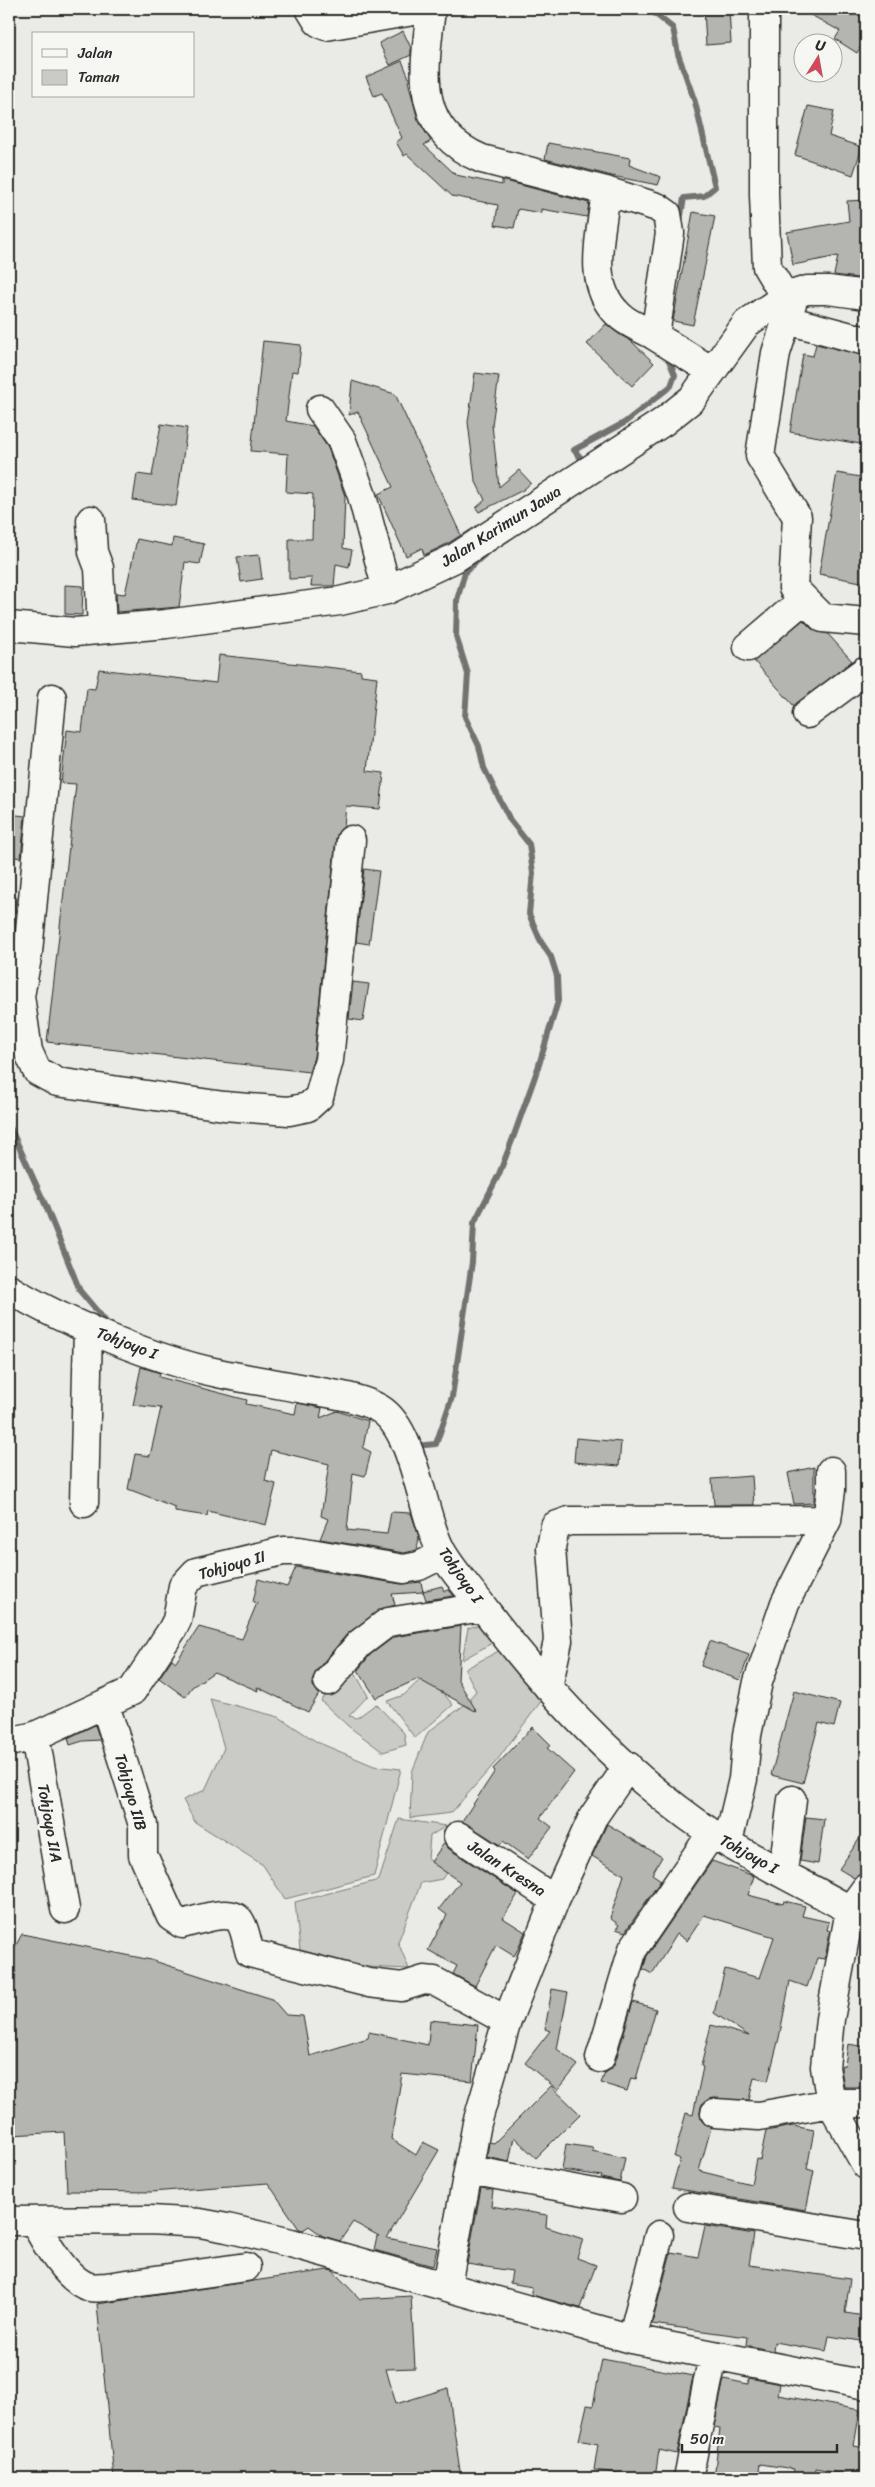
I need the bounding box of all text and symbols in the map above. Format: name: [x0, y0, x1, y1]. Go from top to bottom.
legend: [32, 32, 195, 98]
north arrow: [792, 32, 842, 82]
text: U: [813, 33, 828, 59]
text: Jalan: [77, 40, 112, 66]
text: Taman: [78, 64, 120, 90]
street label: Jalan Karimun Jawa: [434, 477, 567, 575]
street label: Tohjoyo I: [92, 1318, 164, 1369]
street label: Tohjoyo I: [431, 1541, 492, 1611]
street label: Tohjoyo II: [195, 1542, 269, 1588]
street label: Tohjoyo IIB: [106, 1750, 156, 1834]
street label: Tohjoyo IIA: [29, 1781, 71, 1865]
street label: Tohjoyo I: [714, 1826, 785, 1883]
street label: Jalan Kresna: [461, 1831, 552, 1904]
scale bar: [682, 2422, 838, 2454]
text: 50 m: [690, 2426, 725, 2452]

